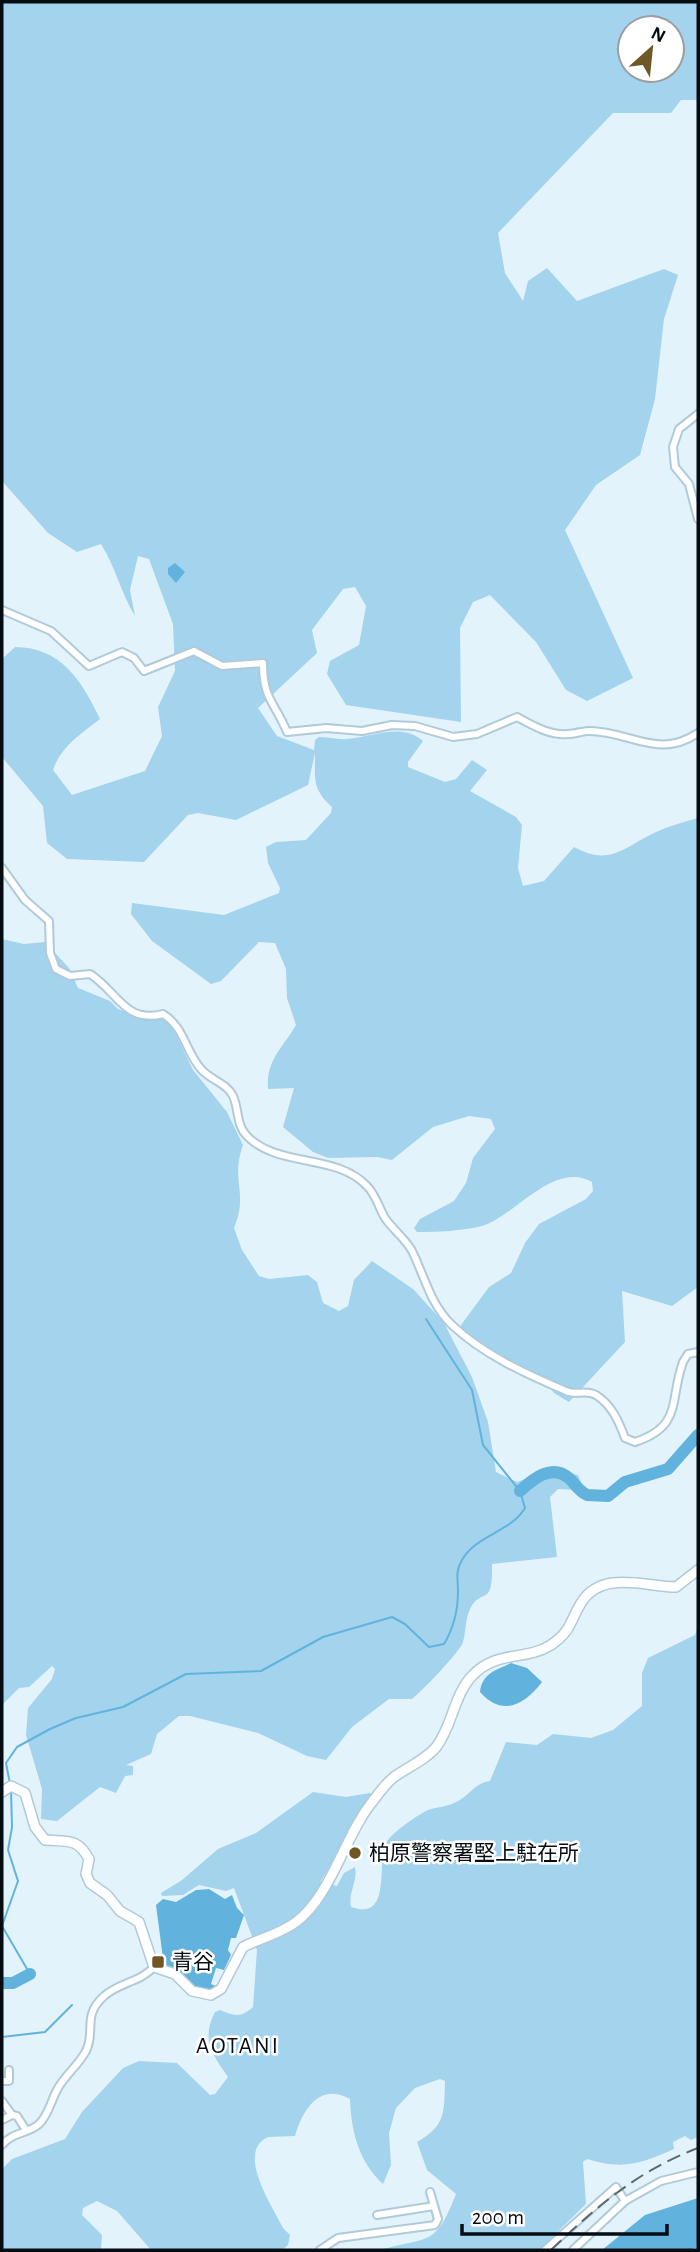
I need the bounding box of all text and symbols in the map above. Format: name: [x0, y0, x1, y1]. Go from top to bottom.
north arrow: [616, 14, 686, 84]
text: N: [648, 24, 668, 47]
place label: 柏原警察署堅上駐在所: [369, 1842, 579, 1864]
marker: 柏原警察署堅上駐在所: [347, 1845, 363, 1861]
place label: 青谷: [172, 1951, 214, 1973]
marker: 青谷: [150, 1954, 166, 1970]
district label: AOTANI: [196, 2035, 280, 2058]
scale bar: [462, 2192, 667, 2236]
text: 200 m: [472, 2207, 524, 2228]

